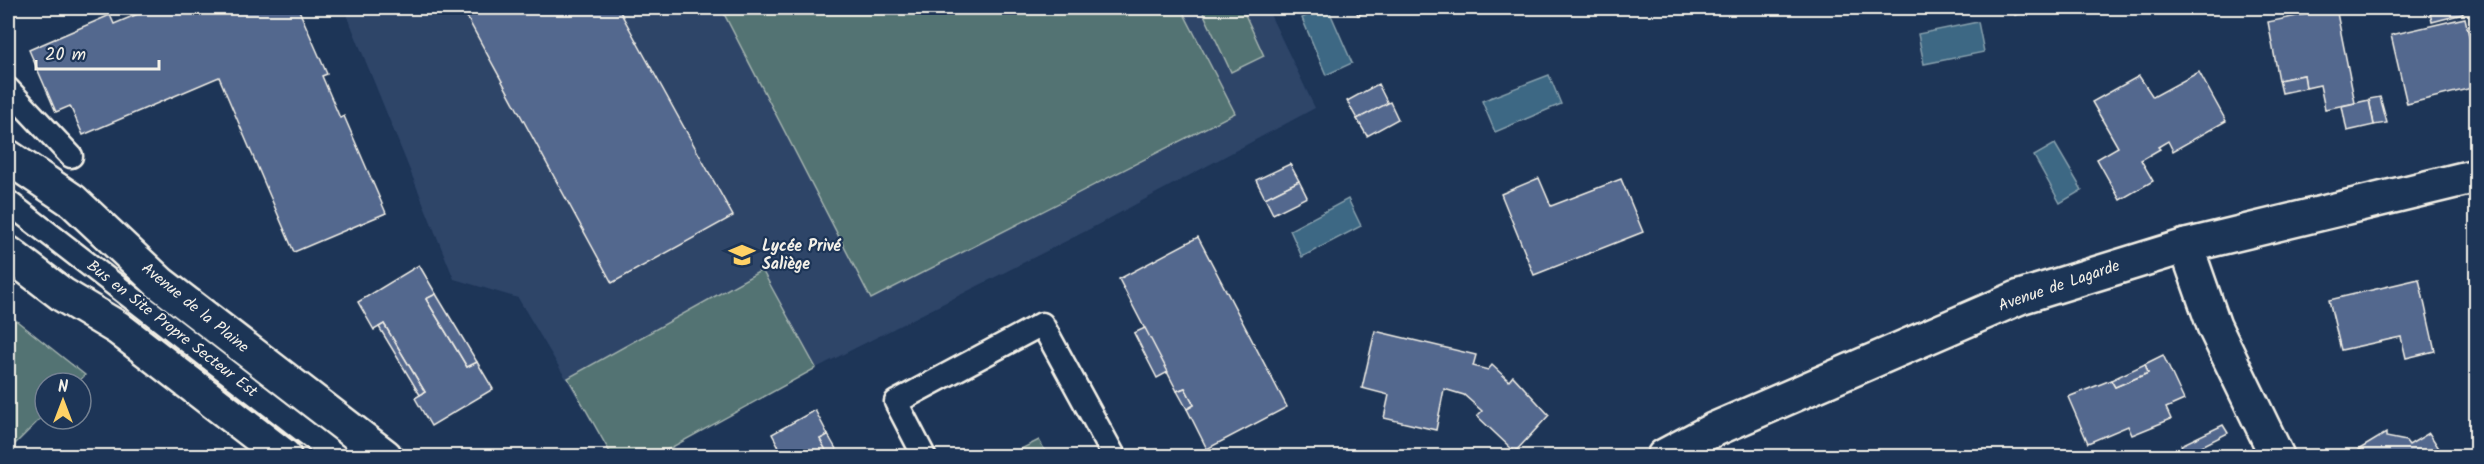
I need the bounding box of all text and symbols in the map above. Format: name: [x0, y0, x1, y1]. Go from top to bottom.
scale bar: [36, 33, 159, 71]
text: 20 m: [45, 41, 86, 70]
place label: Lycée Privé Saliège: [762, 234, 842, 277]
school or university icon: Lycée Privé Saliège: [727, 240, 757, 270]
street label: Bus en Site Propre Secteur Est: [81, 254, 264, 404]
street label: Avenue de Lagarde: [1995, 254, 2123, 318]
street label: Avenue de la Plaine: [136, 257, 254, 359]
north arrow: [33, 371, 93, 431]
text: N: [58, 375, 68, 400]

